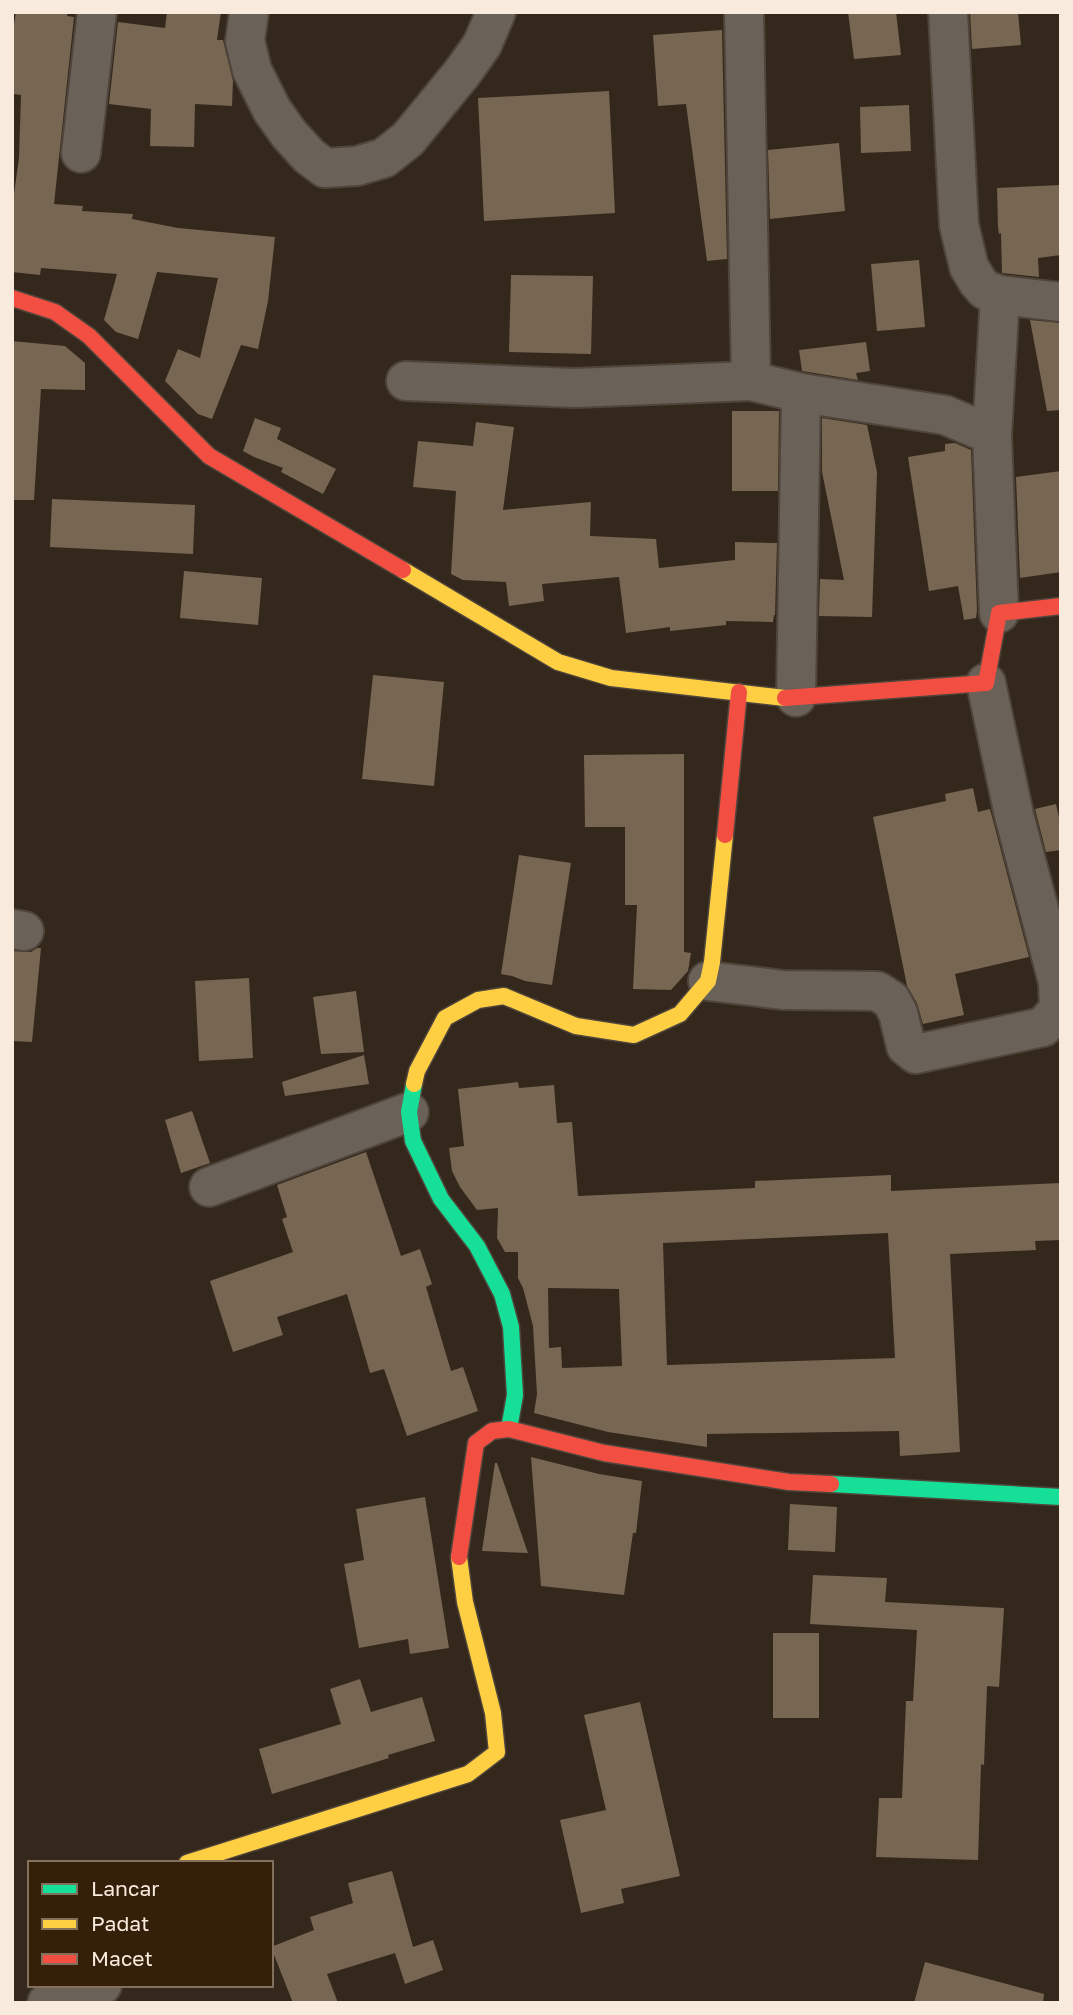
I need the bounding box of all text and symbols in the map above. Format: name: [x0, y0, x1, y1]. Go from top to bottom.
legend: [28, 1861, 273, 1987]
text: Lancar: [91, 1875, 159, 1901]
text: Padat: [91, 1910, 149, 1936]
text: Macet: [91, 1945, 153, 1971]

